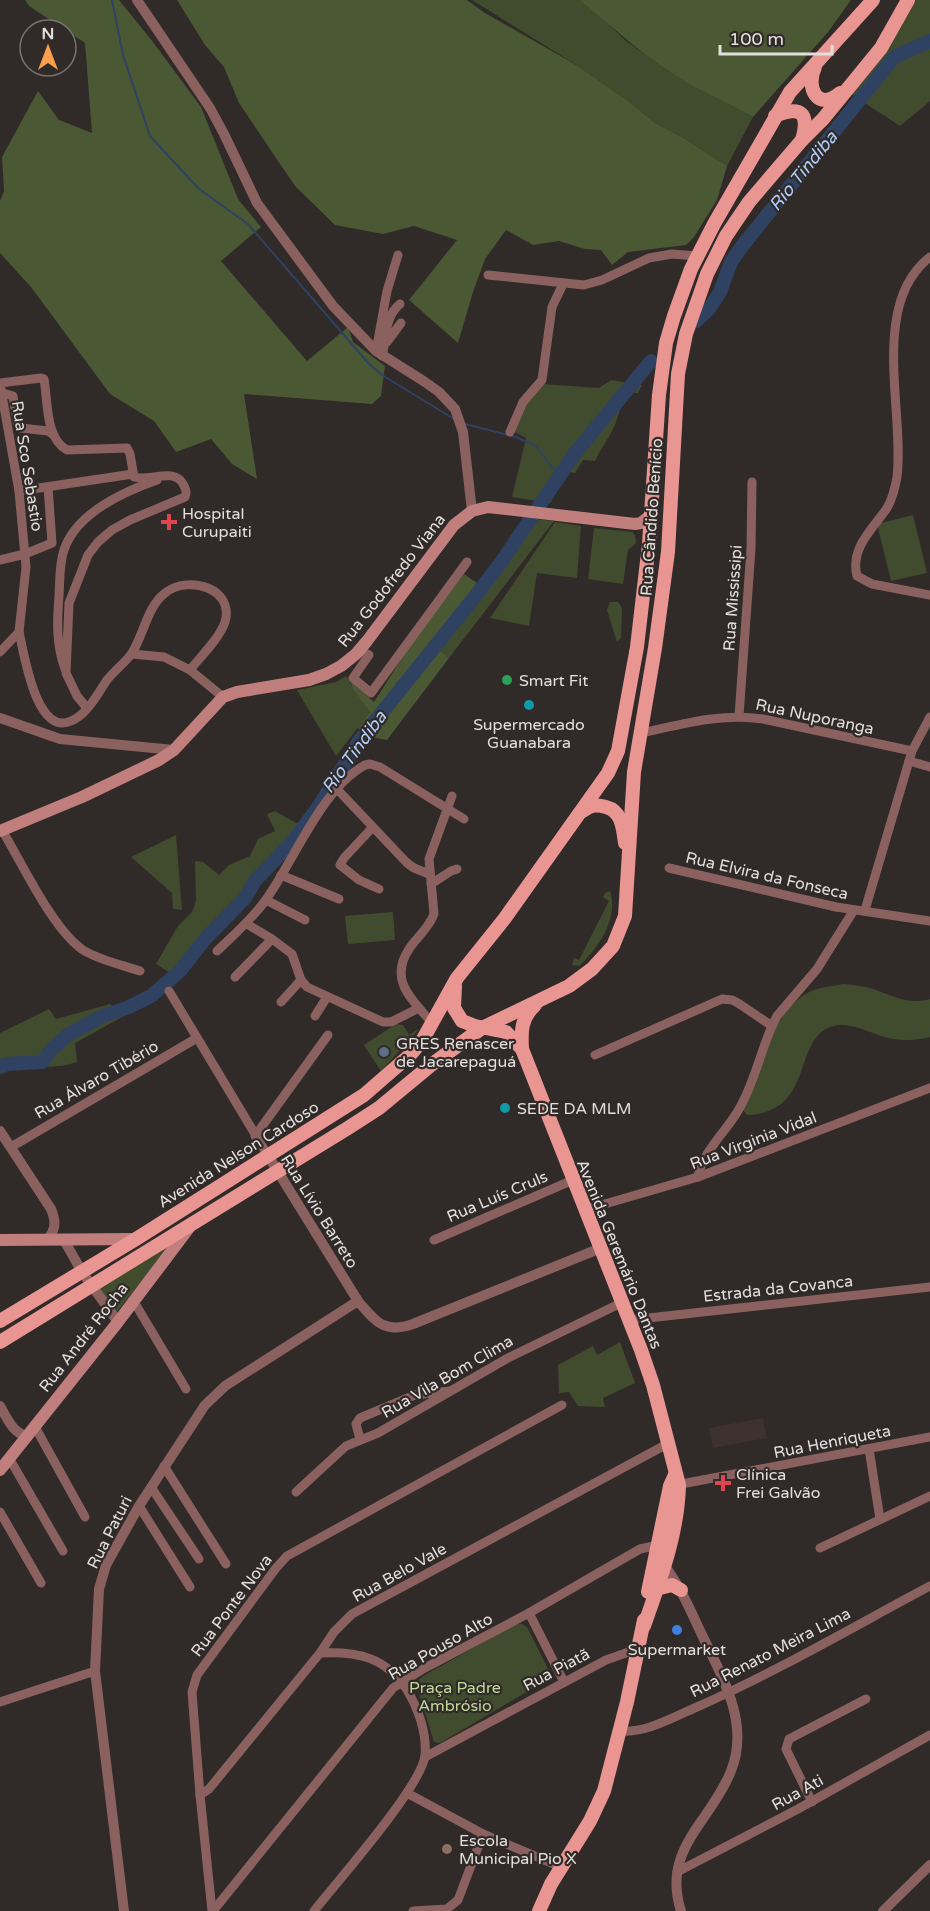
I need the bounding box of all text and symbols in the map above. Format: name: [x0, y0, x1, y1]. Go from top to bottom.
north arrow: [18, 18, 78, 78]
scale bar: [720, 18, 832, 56]
text: N: [42, 24, 54, 44]
text: 100 m: [729, 28, 784, 50]
water label: Rio Tindiba: [764, 126, 842, 215]
street label: Rua Sco Sebastio: [7, 399, 47, 533]
street label: Rua Cândido Benício: [637, 437, 667, 597]
place label: Hospital Curupaiti: [182, 504, 252, 542]
street label: Rua Godofredo Viana: [334, 510, 450, 651]
marker: Hospital Curupaiti: [160, 513, 178, 531]
street label: Rua Mississipi: [719, 544, 747, 652]
place label: Smart Fit: [519, 671, 588, 691]
marker: Smart Fit: [500, 673, 514, 687]
street label: Rua Nuporanga: [754, 695, 876, 739]
marker: Supermercado Guanabara: [522, 698, 536, 712]
water label: Rio Tindiba: [317, 706, 392, 797]
place label: Supermercado Guanabara: [473, 715, 585, 753]
street label: Rua Elvira da Fonseca: [684, 848, 850, 904]
place label: GRES Renascer de Jacarepaguá: [396, 1034, 516, 1072]
street label: Rua Álvaro Tibério: [31, 1036, 162, 1123]
marker: GRES Renascer de Jacarepaguá: [377, 1045, 391, 1059]
street label: Avenida Nelson Cardoso: [154, 1097, 323, 1213]
place label: SEDE DA MLM: [517, 1099, 631, 1119]
marker: SEDE DA MLM: [498, 1101, 512, 1115]
street label: Rua Virginia Vidal: [687, 1108, 820, 1174]
street label: Rua Lívio Barreto: [276, 1151, 362, 1272]
street label: Avenida Geremário Dantas: [572, 1157, 666, 1352]
street label: Rua Luís Cruls: [444, 1167, 551, 1227]
street label: Estrada da Covanca: [702, 1271, 854, 1307]
street label: Rua André Rocha: [35, 1279, 133, 1396]
street label: Rua Vila Bom Clima: [378, 1331, 517, 1423]
street label: Rua Henriqueta: [772, 1421, 893, 1463]
place label: Clínica Frei Galvão: [736, 1465, 821, 1503]
marker: Clínica Frei Galvão: [714, 1474, 732, 1492]
street label: Rua Paturi: [83, 1493, 137, 1572]
street label: Rua Belo Vale: [349, 1539, 450, 1607]
street label: Rua Ponte Nova: [187, 1550, 277, 1661]
street label: Rua Renato Meira Lima: [687, 1604, 854, 1702]
street label: Rua Pouso Alto: [385, 1609, 496, 1685]
marker: Supermarket: [670, 1623, 684, 1637]
place label: Supermarket: [628, 1640, 726, 1660]
street label: Rua Piatã: [520, 1644, 593, 1696]
park label: Praça Padre Ambrósio: [409, 1678, 501, 1716]
street label: Rua Ati: [768, 1771, 827, 1815]
place label: Escola Municipal Pio X: [459, 1831, 577, 1869]
marker: Escola Municipal Pio X: [440, 1842, 454, 1856]

